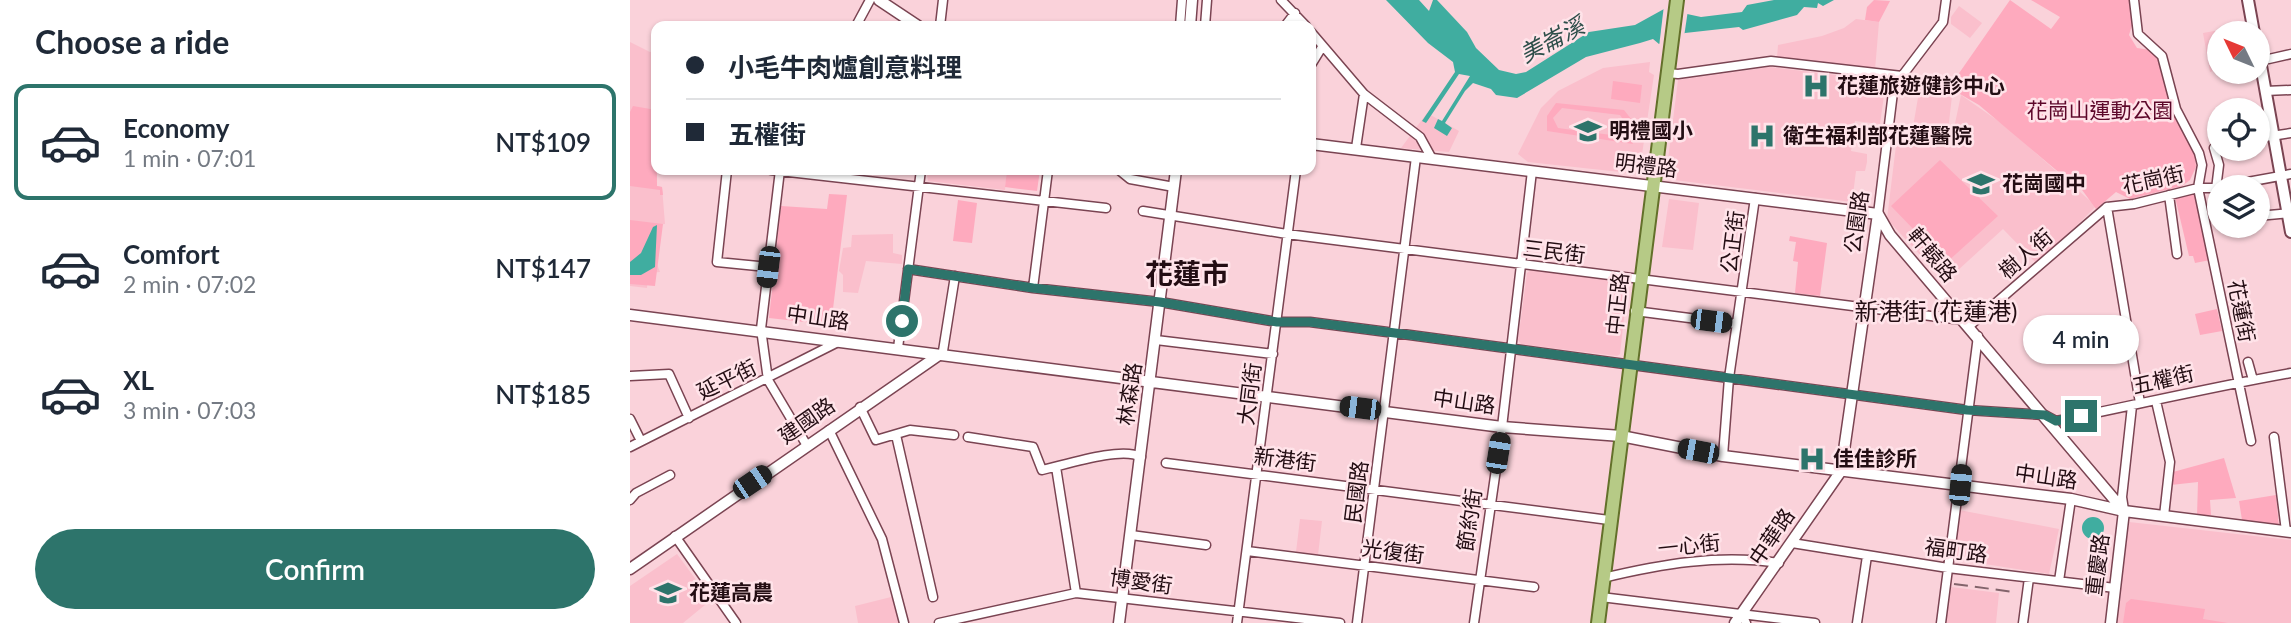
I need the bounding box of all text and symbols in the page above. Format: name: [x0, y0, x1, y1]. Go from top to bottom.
water label: 美崙溪: [1514, 9, 1591, 68]
north arrow: [2207, 21, 2270, 84]
map controls: [2207, 21, 2270, 238]
text: Choose a ride: [35, 22, 229, 61]
text: 小毛牛肉爐創意料理: [728, 51, 962, 83]
hospital icon: 花蓮旅遊健診中心: [1801, 71, 1831, 101]
place label: 花蓮旅遊健診中心: [1837, 72, 2005, 97]
park label: 花崗山運動公園: [2027, 97, 2174, 122]
button: locate: [2207, 98, 2270, 161]
icon: car: [39, 111, 102, 174]
text: Economy: [123, 112, 229, 144]
school or university icon: 明禮國小: [1573, 116, 1603, 146]
place label: 明禮國小: [1609, 117, 1693, 142]
text: 五權街: [728, 118, 806, 150]
hospital icon: 衛生福利部花蓮醫院: [1747, 121, 1777, 151]
place label: 衛生福利部花蓮醫院: [1783, 122, 1972, 147]
text: NT$109: [495, 126, 591, 158]
text: 1 min · 07:01: [123, 144, 256, 172]
street label: 明禮路: [1613, 148, 1679, 181]
street label: 花崗街: [2119, 160, 2186, 197]
school or university icon: 花崗國中: [1966, 169, 1996, 199]
place label: 花崗國中: [2002, 170, 2086, 195]
button: layers: [2207, 175, 2270, 238]
street label: 公園路: [1839, 189, 1872, 255]
street label: 公正街: [1715, 209, 1748, 275]
street label: 軒轅路: [1903, 222, 1963, 286]
street label: 樹人街: [1993, 223, 2057, 283]
street label: 三民街: [1521, 234, 1587, 267]
icon: car: [39, 237, 102, 300]
text: Comfort: [123, 238, 220, 270]
car: [756, 245, 781, 289]
text: NT$147: [495, 252, 591, 284]
district label: 花蓮市: [1145, 256, 1229, 290]
text: 2 min · 07:02: [123, 270, 256, 298]
street label: 中正路: [1601, 271, 1632, 336]
street label: 花蓮街: [2224, 277, 2261, 344]
district label: 新港街 (花蓮港): [1855, 296, 2017, 325]
street label: 中山路: [785, 300, 851, 333]
route start: [886, 305, 918, 337]
car: [1689, 308, 1734, 334]
callout: 4 min: [2023, 314, 2139, 364]
text: 4 min: [2053, 325, 2109, 353]
street label: 延平街: [693, 354, 760, 404]
street label: 五權街: [2129, 359, 2196, 398]
street label: 林森路: [1112, 361, 1145, 427]
street label: 大同街: [1232, 361, 1265, 427]
icon: car: [39, 363, 102, 426]
text: XL: [123, 364, 154, 396]
text: NT$185: [495, 378, 591, 410]
street label: 中山路: [1431, 384, 1497, 417]
street label: 建國路: [773, 391, 839, 448]
car: [1338, 395, 1383, 421]
text: 3 min · 07:03: [123, 396, 256, 424]
route end: [2065, 400, 2097, 432]
car: [1485, 431, 1512, 475]
car: [1676, 437, 1721, 465]
street label: 新港街: [1252, 442, 1318, 475]
hospital icon: 佳佳診所: [1797, 444, 1827, 474]
place label: 佳佳診所: [1833, 445, 1917, 470]
street label: 民國路: [1339, 459, 1372, 525]
street label: 中山路: [2013, 459, 2079, 492]
car: [729, 462, 776, 502]
car: [1948, 463, 1973, 507]
street label: 節約街: [1452, 487, 1485, 553]
street label: 中華路: [1743, 503, 1799, 569]
button: Confirm: [35, 529, 595, 609]
street label: 一心街: [1656, 529, 1721, 560]
street label: 重慶路: [2080, 532, 2113, 598]
street label: 福町路: [1923, 533, 1989, 566]
street label: 光復街: [1360, 534, 1426, 567]
street label: 博愛街: [1108, 564, 1174, 597]
school or university icon: 花蓮高農: [653, 578, 683, 608]
place label: 花蓮高農: [689, 579, 773, 604]

